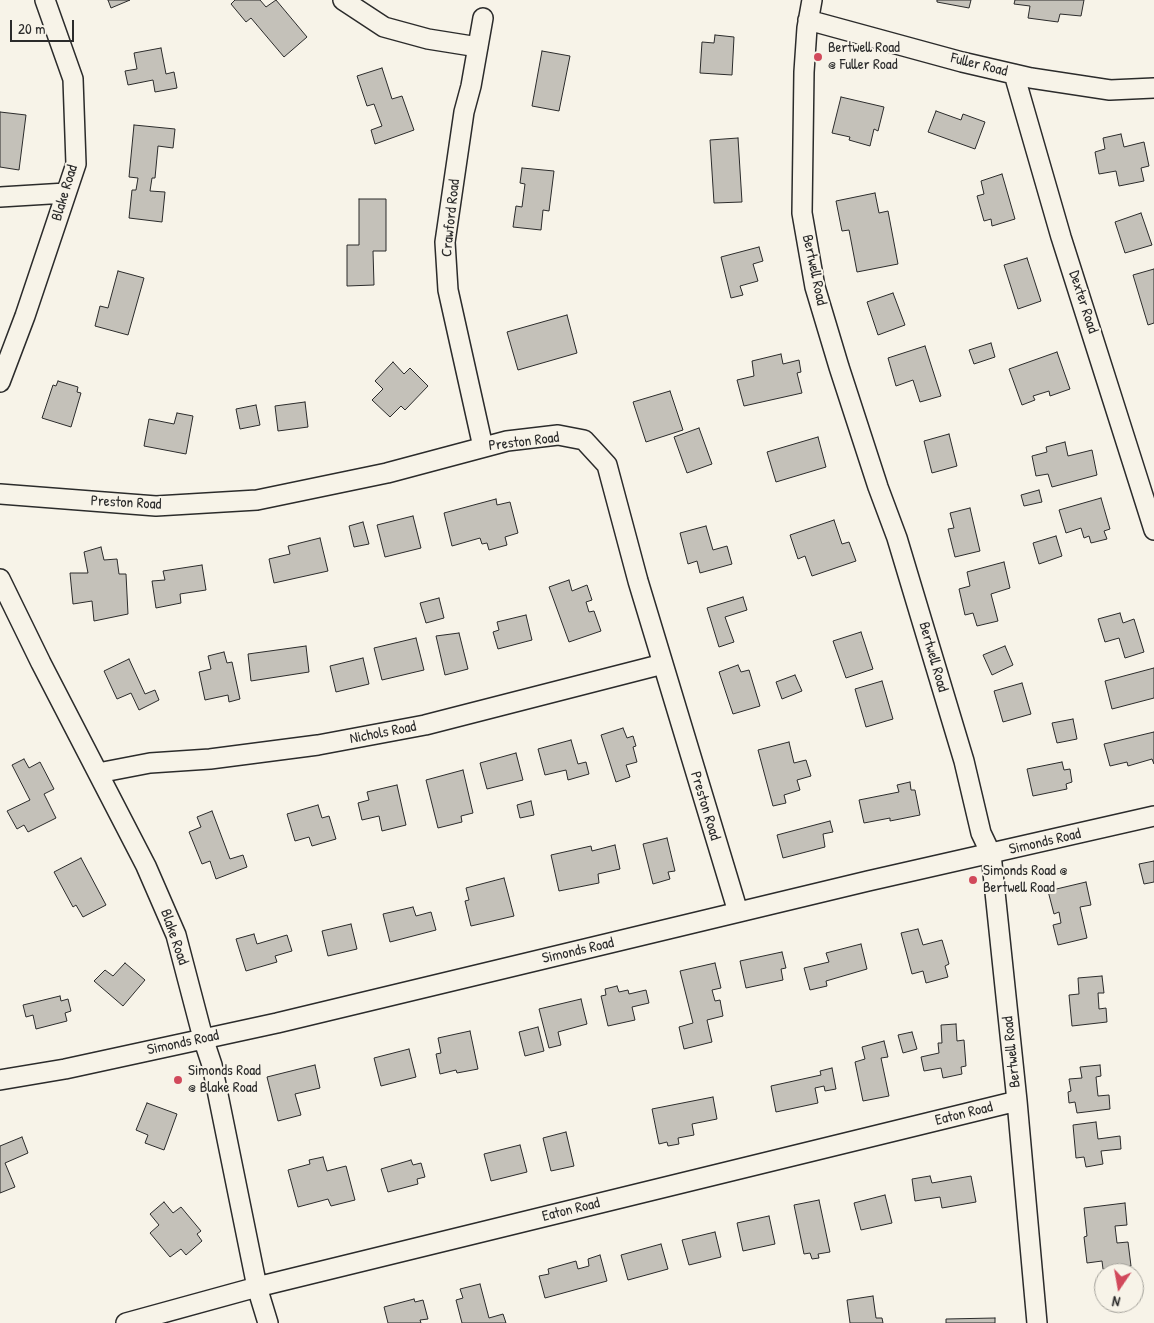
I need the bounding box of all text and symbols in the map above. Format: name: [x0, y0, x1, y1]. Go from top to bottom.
scale bar: [12, 10, 76, 42]
text: 20 m: [18, 18, 45, 39]
place label: Bertwell Road @ Fuller Road: [828, 39, 900, 74]
street label: Fuller Road: [949, 49, 1009, 81]
marker: Bertwell Road @ Fuller Road: [812, 51, 824, 63]
street label: Blake Road: [48, 163, 82, 223]
street label: Crawford Road: [438, 178, 464, 258]
street label: Bertwell Road: [798, 233, 830, 307]
street label: Dexter Road: [1064, 268, 1102, 336]
street label: Preston Road: [488, 429, 560, 455]
street label: Preston Road: [90, 492, 162, 514]
street label: Bertwell Road: [914, 620, 952, 694]
street label: Nichols Road: [348, 718, 418, 748]
street label: Preston Road: [686, 770, 724, 842]
street label: Simonds Road: [1007, 825, 1083, 859]
place label: Simonds Road @ Bertwell Road: [983, 862, 1068, 897]
marker: Simonds Road @ Bertwell Road: [967, 874, 979, 886]
street label: Blake Road: [156, 907, 192, 967]
street label: Simonds Road: [540, 934, 616, 968]
street label: Bertwell Road: [999, 1015, 1025, 1089]
street label: Simonds Road: [145, 1027, 221, 1059]
place label: Simonds Road @ Blake Road: [188, 1062, 261, 1097]
marker: Simonds Road @ Blake Road: [172, 1074, 184, 1086]
street label: Eaton Road: [933, 1098, 995, 1130]
street label: Eaton Road: [540, 1194, 602, 1226]
north arrow: [1094, 1263, 1144, 1313]
text: N: [1110, 1292, 1122, 1312]

